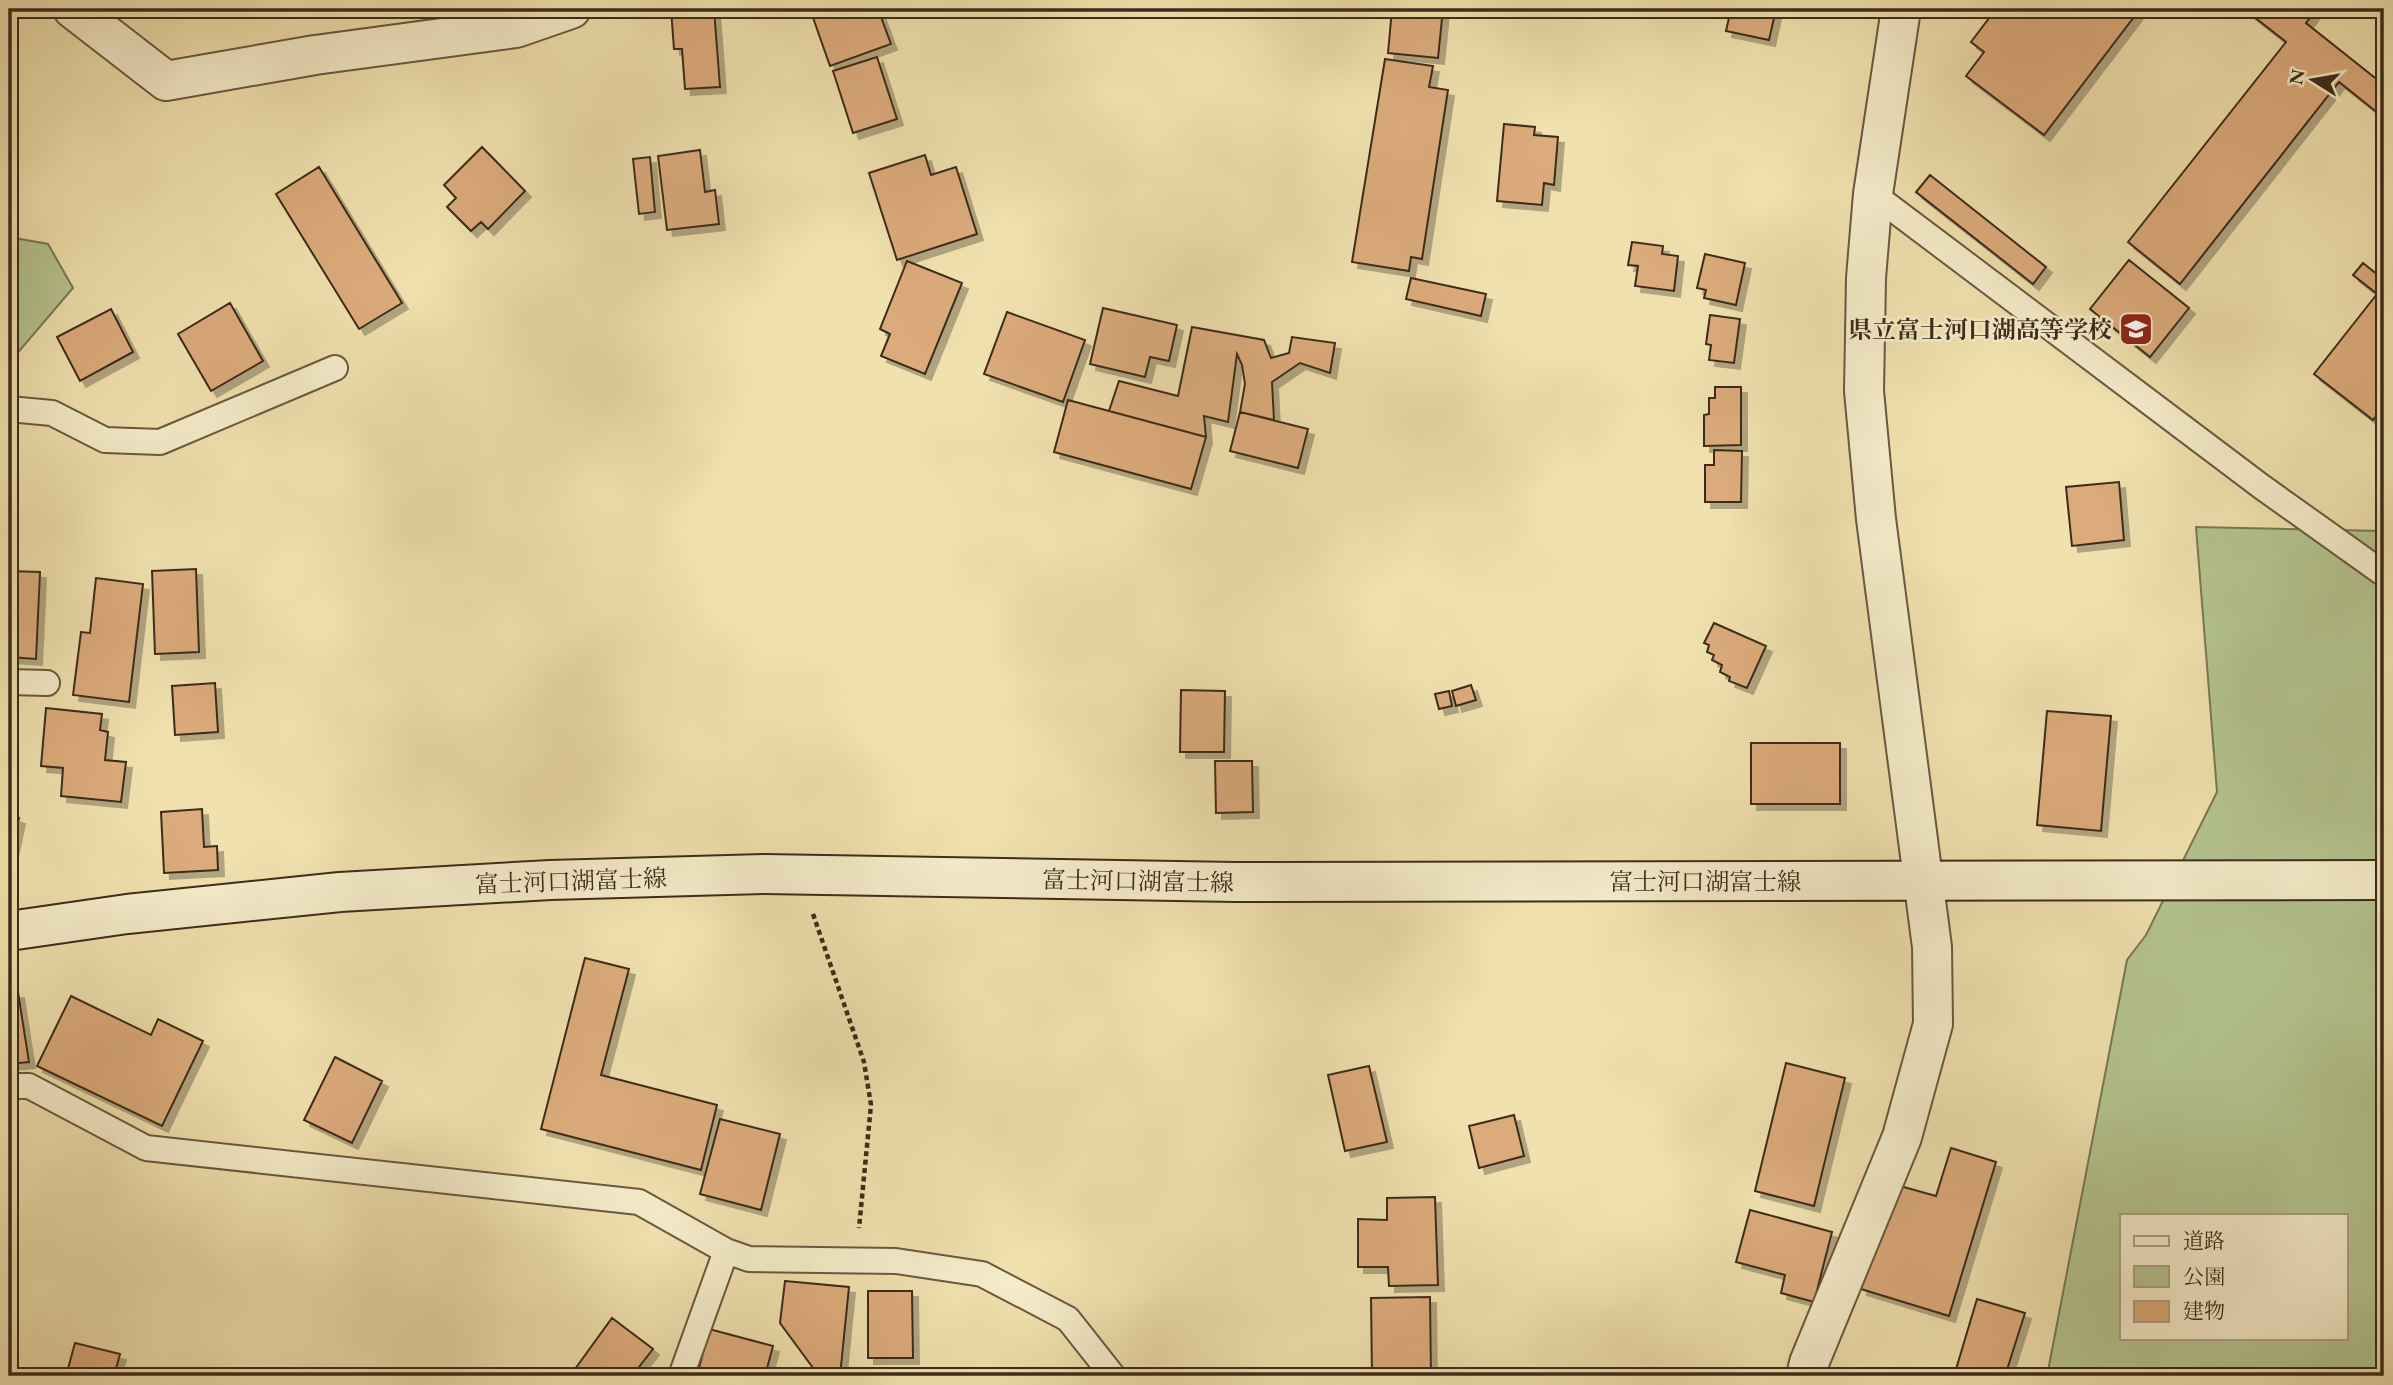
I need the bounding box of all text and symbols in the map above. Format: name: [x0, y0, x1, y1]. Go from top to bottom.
north arrow: [2278, 46, 2348, 116]
text: N: [2283, 66, 2311, 87]
school or university icon: 県立富士河口湖高等学校: [2117, 310, 2155, 348]
place label: 県立富士河口湖高等学校: [1848, 314, 2112, 345]
street label: 富士河口湖富士線: [475, 862, 667, 900]
street label: 富士河口湖富士線: [1042, 864, 1234, 898]
street label: 富士河口湖富士線: [1609, 866, 1801, 897]
legend: [2120, 1214, 2348, 1340]
text: 道路: [2183, 1227, 2225, 1254]
text: 公園: [2183, 1263, 2225, 1290]
text: 建物: [2183, 1297, 2225, 1324]

